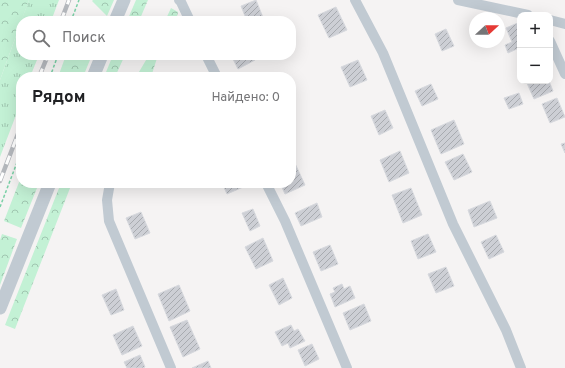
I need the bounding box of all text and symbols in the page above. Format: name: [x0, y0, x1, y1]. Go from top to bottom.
north arrow: [469, 12, 505, 48]
map controls: [517, 12, 553, 84]
button: +: [517, 12, 553, 48]
search box: [16, 16, 296, 60]
icon: search: [30, 27, 52, 49]
text: Поиск: [62, 29, 106, 48]
button: −: [517, 48, 553, 84]
text: Рядом: [32, 87, 85, 109]
text: Найдено: 0: [212, 90, 280, 106]

